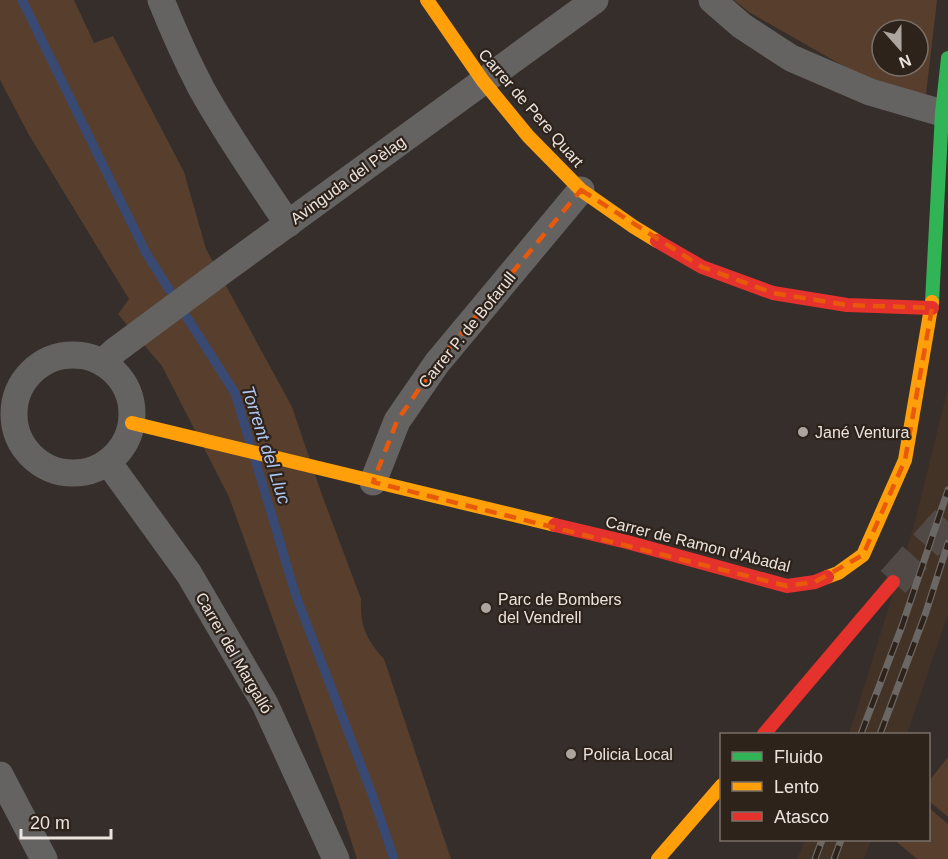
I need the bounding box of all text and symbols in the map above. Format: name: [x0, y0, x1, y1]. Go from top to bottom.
north arrow: [870, 18, 930, 78]
street label: Carrer de Pere Quart: [475, 46, 587, 171]
text: N: [897, 52, 914, 72]
street label: Avinguda del Pèlag: [287, 133, 409, 227]
street label: Carrer P. de Bofarull: [415, 269, 519, 391]
water label: Torrent del Lluc: [237, 383, 295, 507]
place label: Jané Ventura: [815, 424, 909, 441]
marker: Jané Ventura: [796, 425, 810, 439]
street label: Carrer de Ramon d'Abadal: [604, 513, 792, 575]
street label: Carrer del Margalló: [192, 589, 276, 717]
place label: Parc de Bombers del Vendrell: [498, 591, 622, 626]
marker: Parc de Bombers del Vendrell: [479, 601, 493, 615]
legend: [720, 733, 930, 841]
place label: Policia Local: [583, 746, 673, 763]
marker: Policia Local: [564, 747, 578, 761]
text: Fluido: [774, 747, 823, 767]
text: Lento: [774, 777, 819, 797]
scale bar: [21, 802, 111, 840]
text: Atasco: [774, 807, 829, 827]
text: 20 m: [30, 813, 70, 833]

